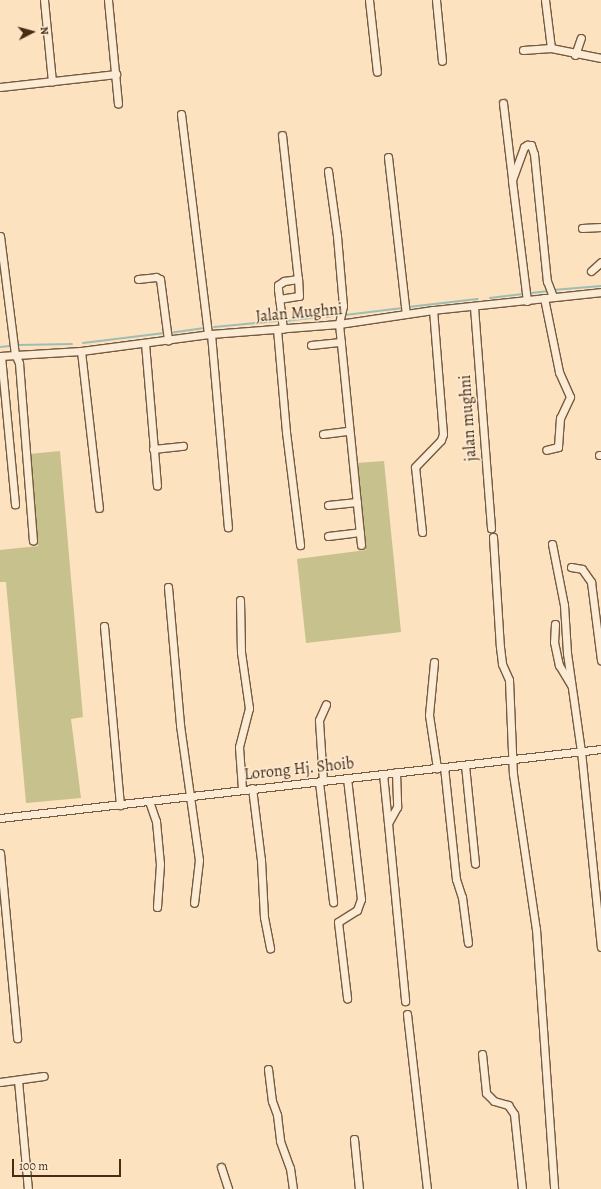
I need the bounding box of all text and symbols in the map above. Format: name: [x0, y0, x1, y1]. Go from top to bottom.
north arrow: [12, 12, 52, 52]
text: N: [37, 26, 52, 35]
street label: Jalan Mughni: [255, 300, 343, 326]
street label: jalan mughni: [455, 374, 481, 462]
street label: Lorong Hj. Shoib: [243, 754, 355, 784]
scale bar: [14, 1151, 123, 1177]
text: 100 m: [19, 1158, 48, 1174]

